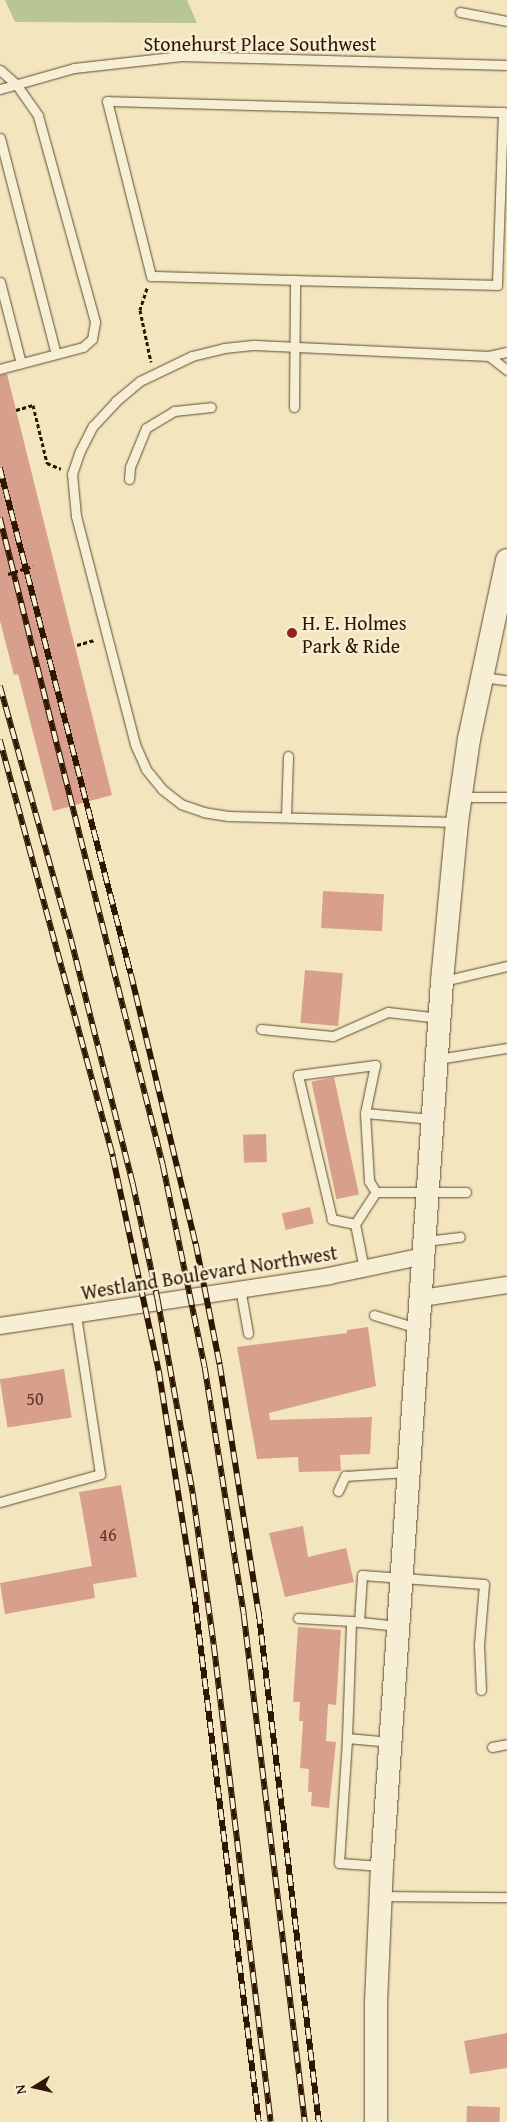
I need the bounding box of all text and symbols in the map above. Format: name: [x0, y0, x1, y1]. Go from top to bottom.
street label: Stonehurst Place Southwest: [143, 31, 377, 55]
place label: H. E. Holmes Park & Ride: [302, 610, 407, 657]
marker: H. E. Holmes Park & Ride: [286, 627, 298, 639]
street label: Westland Boulevard Northwest: [79, 1240, 339, 1304]
house number: 50: [26, 1388, 44, 1410]
house number: 46: [99, 1524, 117, 1546]
north arrow: [10, 2062, 60, 2112]
text: N: [10, 2083, 31, 2096]

